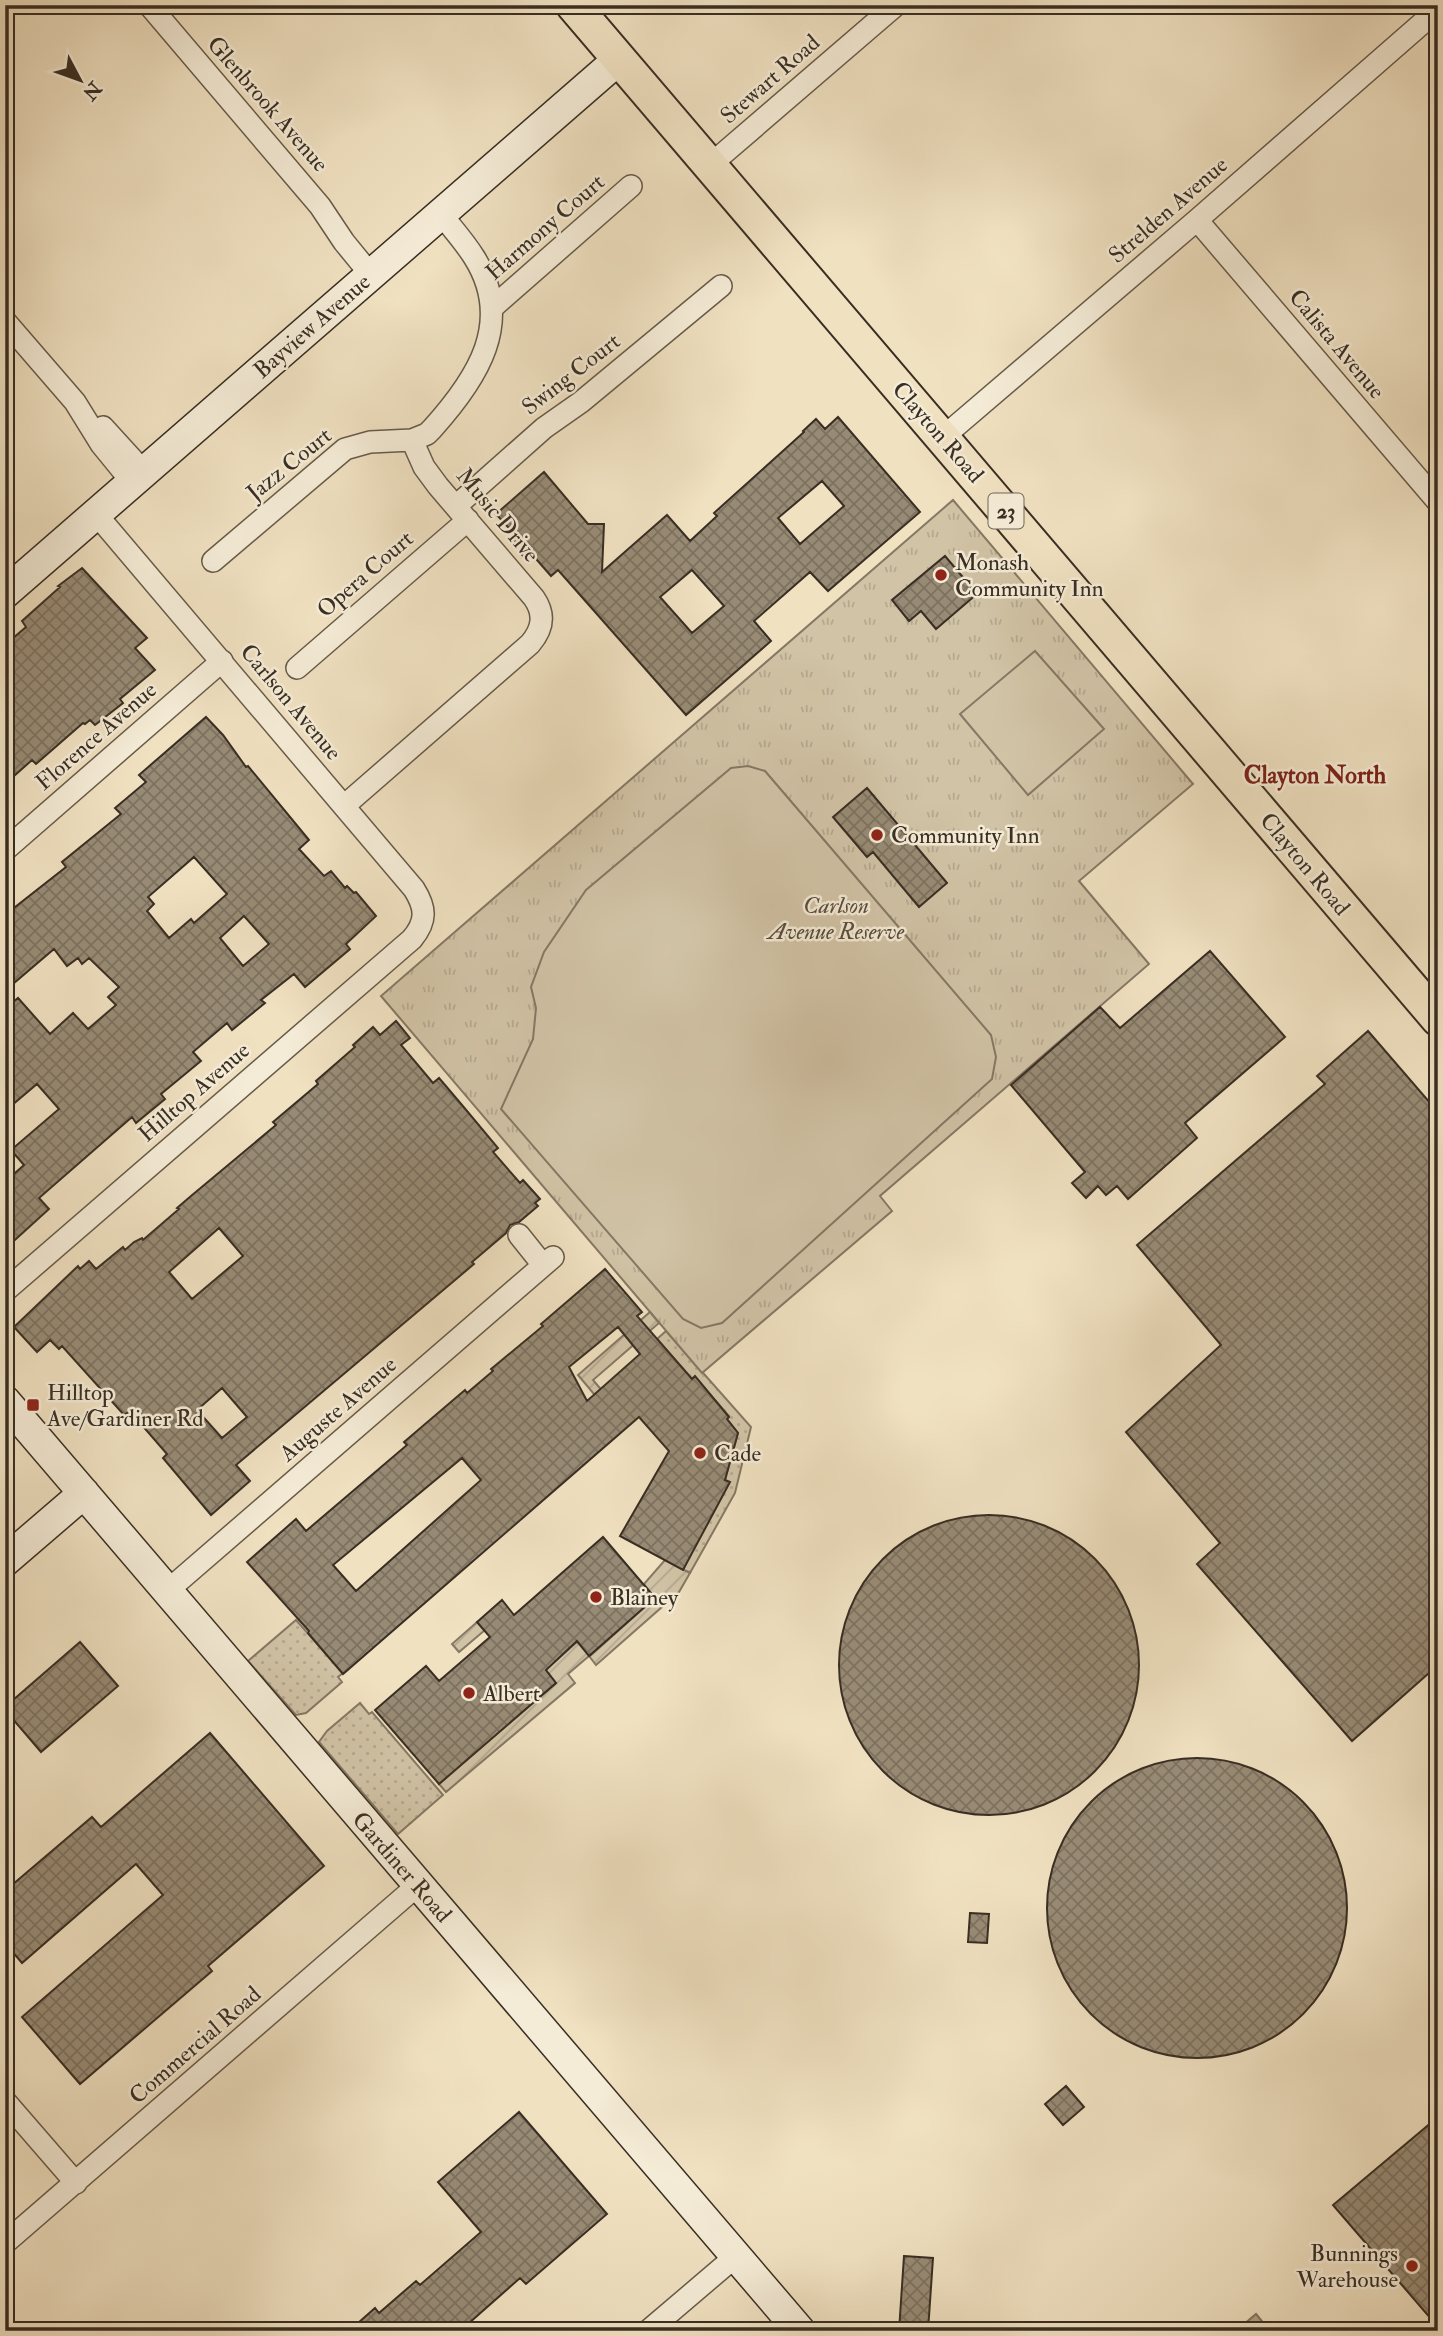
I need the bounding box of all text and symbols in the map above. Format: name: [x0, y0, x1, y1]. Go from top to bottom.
street label: Stewart Road: [714, 28, 826, 130]
street label: Glenbrook Avenue: [201, 30, 335, 178]
north arrow: [46, 46, 116, 116]
text: N: [77, 75, 107, 106]
street label: Strelden Avenue: [1102, 150, 1234, 270]
street label: Harmony Court: [480, 167, 610, 287]
street label: Bayview Avenue: [248, 267, 377, 385]
street label: Calista Avenue: [1283, 283, 1392, 405]
street label: Swing Court: [516, 327, 626, 421]
street label: Clayton Road: [886, 375, 990, 489]
street label: Jazz Court: [240, 421, 337, 508]
street label: Music Drive: [450, 462, 546, 568]
road number: 23: [988, 494, 1024, 528]
street label: Opera Court: [311, 524, 420, 625]
place label: Monash Community Inn: [955, 548, 1104, 603]
marker: Monash Community Inn: [933, 567, 949, 583]
street label: Carlson Avenue: [234, 638, 348, 766]
street label: Florence Avenue: [29, 675, 163, 797]
district label: Clayton North: [1244, 760, 1387, 791]
street label: Clayton Road: [1254, 807, 1356, 921]
place label: Community Inn: [891, 821, 1040, 850]
marker: Community Inn: [869, 827, 885, 843]
park label: Carlson Avenue Reserve: [765, 891, 904, 946]
street label: Hilltop Avenue: [132, 1036, 257, 1149]
street label: Auguste Avenue: [273, 1350, 403, 1469]
place label: Hilltop Ave/Gardiner Rd: [46, 1378, 204, 1433]
marker: Hilltop Ave/Gardiner Rd: [25, 1397, 41, 1413]
place label: Cade: [714, 1439, 762, 1468]
marker: Cade: [692, 1445, 708, 1461]
place label: Blainey: [610, 1583, 679, 1612]
marker: Blainey: [588, 1589, 604, 1605]
place label: Albert: [482, 1679, 540, 1708]
marker: Albert: [461, 1685, 477, 1701]
street label: Gardiner Road: [346, 1806, 458, 1928]
street label: Commercial Road: [123, 1980, 267, 2110]
place label: Bunnings Warehouse: [1296, 2239, 1398, 2294]
marker: Bunnings Warehouse: [1404, 2258, 1420, 2274]

